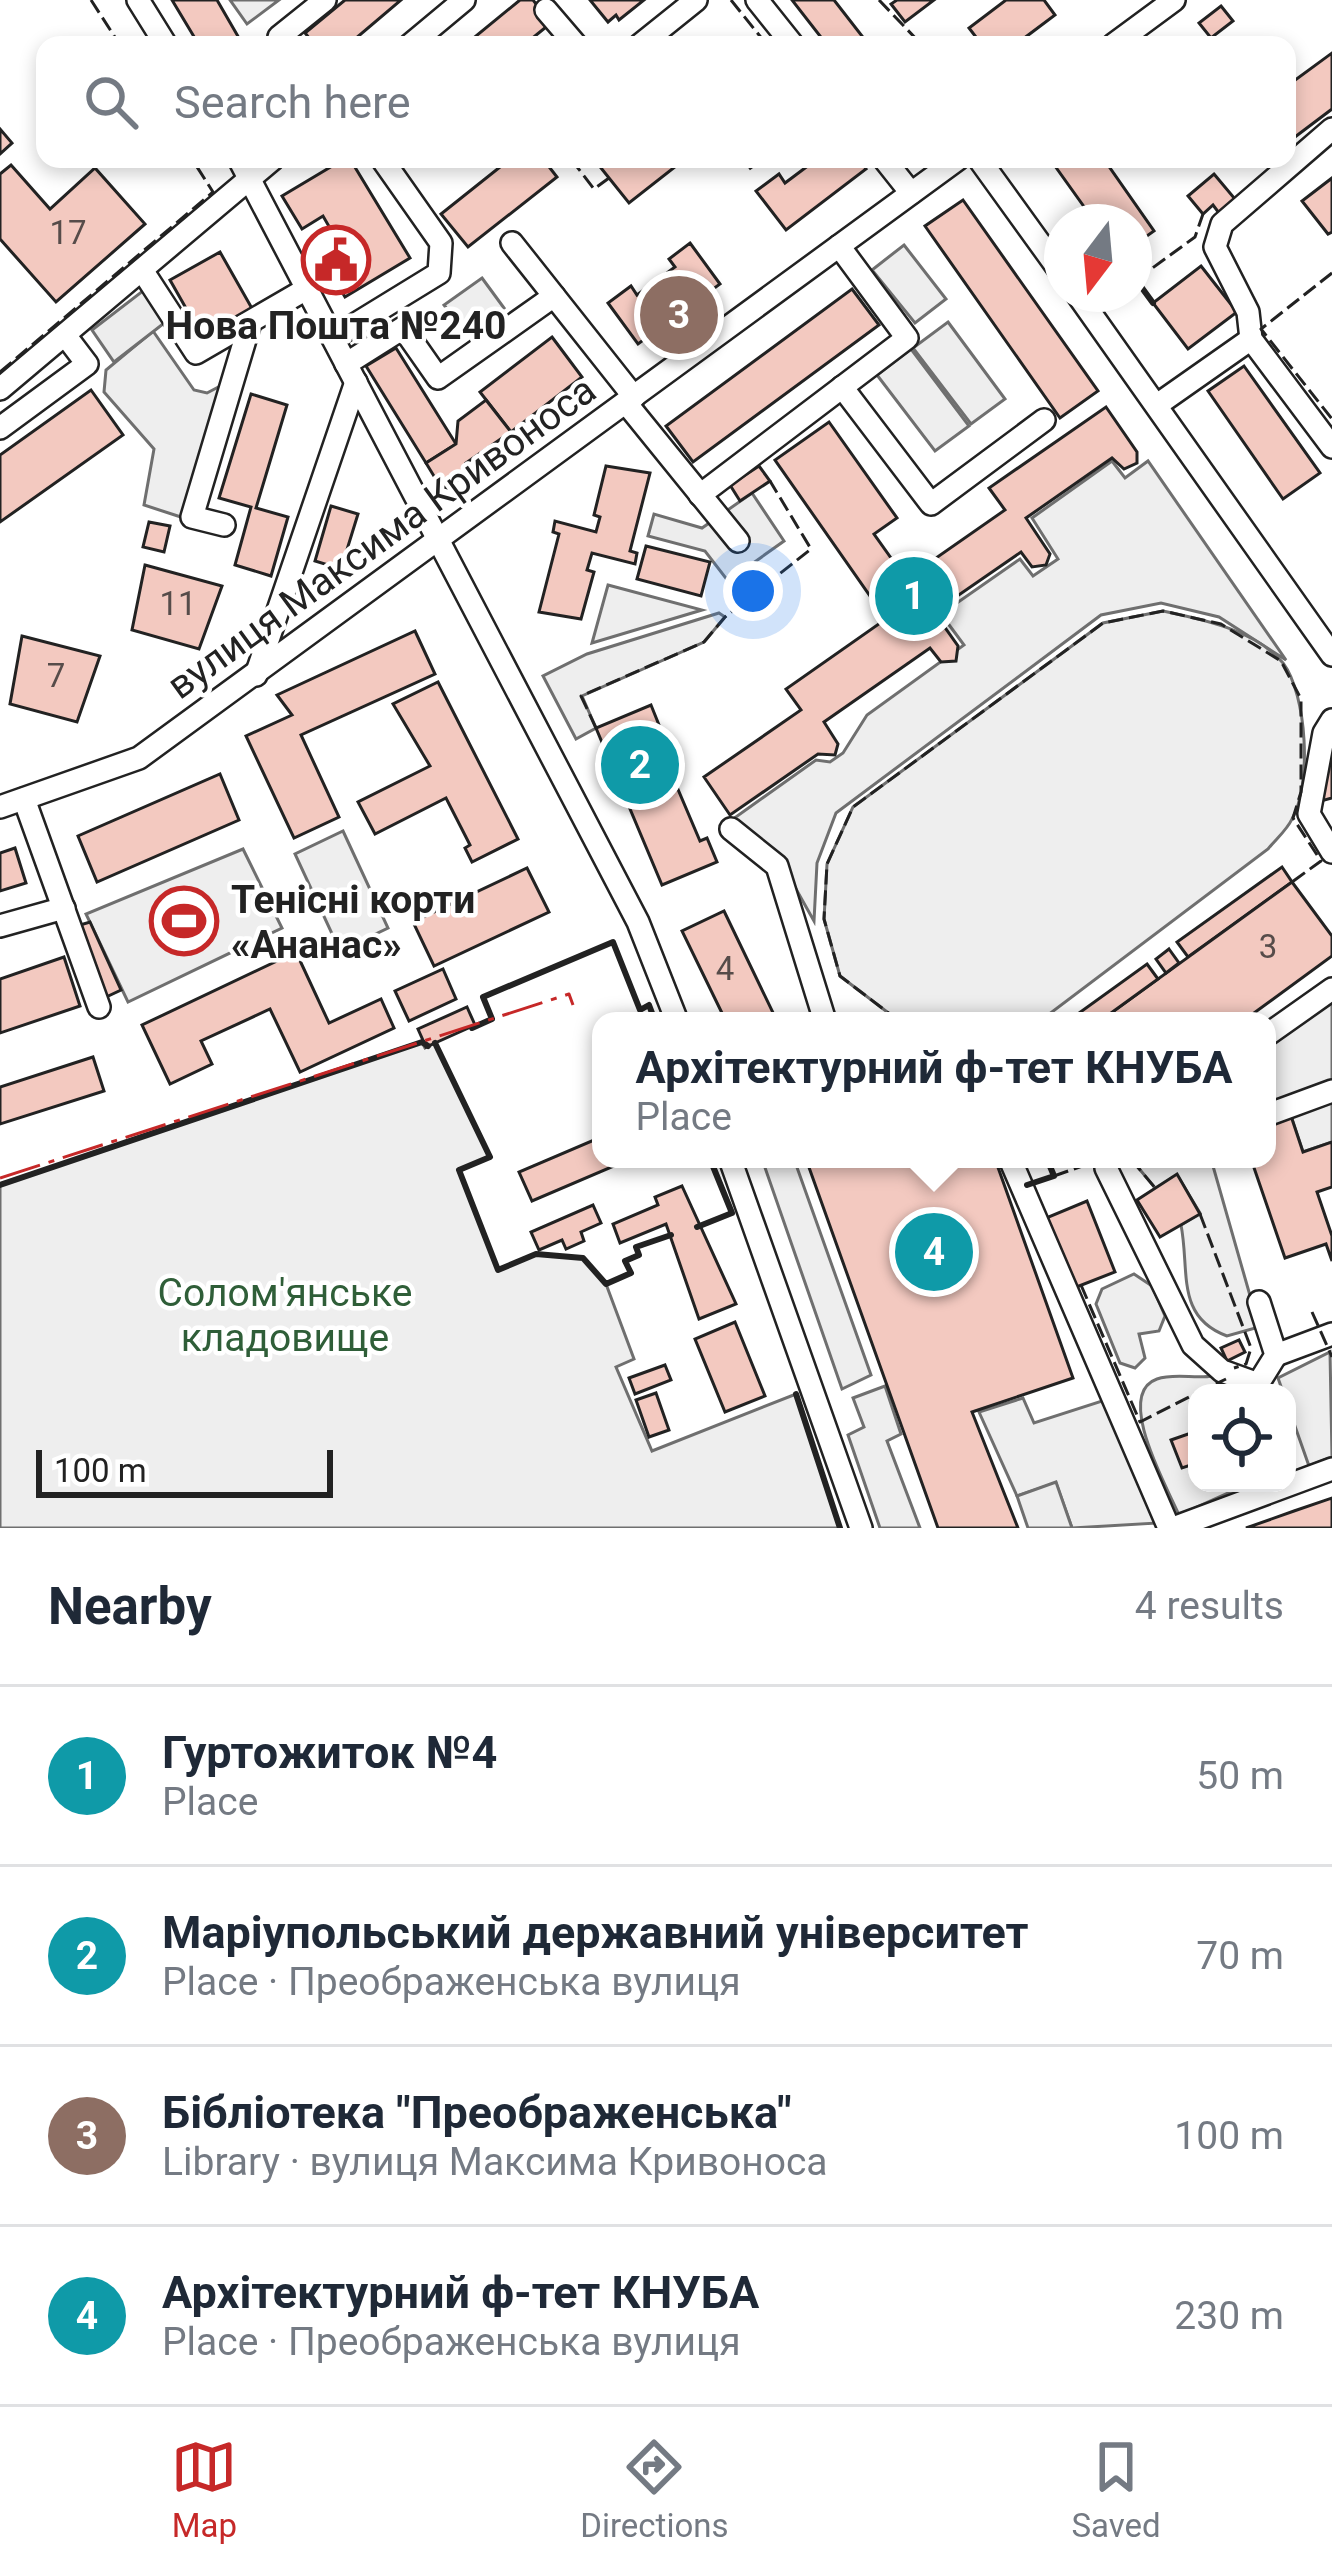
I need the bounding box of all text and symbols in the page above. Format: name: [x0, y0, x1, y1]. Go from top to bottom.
search box: [36, 36, 1296, 168]
icon: search: [78, 69, 144, 135]
text: Search here: [174, 76, 411, 129]
north arrow: [1044, 204, 1152, 312]
house number: 17: [49, 213, 87, 252]
public building icon: Нова Пошта №240: [301, 225, 371, 295]
pin: 3: [640, 270, 718, 360]
place label: Нова Пошта №240: [166, 303, 506, 349]
street label: вулиця Максима Кривоноса: [159, 367, 605, 709]
pin: 1: [875, 551, 953, 641]
your location: [723, 561, 783, 621]
house number: 11: [159, 584, 197, 623]
house number: 7: [47, 656, 65, 695]
pin: 2: [601, 720, 679, 810]
place label: Тенісні корти «Ананас»: [231, 877, 475, 968]
sports icon: Тенісні корти «Ананас»: [149, 886, 219, 956]
house number: 3: [1259, 927, 1277, 966]
house number: 4: [716, 949, 734, 988]
popup: [592, 1012, 1276, 1168]
text: Архітектурний ф-тет КНУБА: [635, 1041, 1233, 1094]
text: Place: [635, 1094, 732, 1140]
pin: 4: [895, 1207, 973, 1297]
park label: Солом'янське кладовище: [158, 1270, 412, 1361]
map controls: [1188, 1384, 1296, 1492]
button: locate: [1188, 1384, 1296, 1492]
scale bar: [36, 1444, 333, 1497]
text: 100 m: [54, 1451, 147, 1490]
text: Nearby: [48, 1577, 212, 1636]
text: 4 results: [1135, 1583, 1284, 1629]
text: Гуртожиток №4: [162, 1726, 497, 1779]
text: 1: [76, 1753, 98, 1799]
text: 50 m: [1196, 1753, 1284, 1799]
text: Place: [162, 1779, 258, 1825]
text: Маріупольський державний університет: [162, 1906, 1028, 1959]
text: 2: [76, 1933, 98, 1979]
text: 70 m: [1196, 1933, 1284, 1979]
text: Place · Преображенська вулиця: [162, 1959, 741, 2005]
text: Бібліотека "Преображенська": [162, 2086, 792, 2139]
text: 3: [76, 2113, 98, 2159]
text: 100 m: [1174, 2113, 1284, 2159]
text: Library · вулиця Максима Кривоноса: [162, 2139, 828, 2185]
text: Архітектурний ф-тет КНУБА: [162, 2266, 759, 2319]
text: 4: [76, 2293, 98, 2339]
text: 230 m: [1174, 2293, 1284, 2339]
text: Place · Преображенська вулиця: [162, 2319, 741, 2365]
tab: Map: [171, 2434, 237, 2545]
tab: Directions: [580, 2434, 729, 2545]
tab: Saved: [1071, 2434, 1161, 2545]

